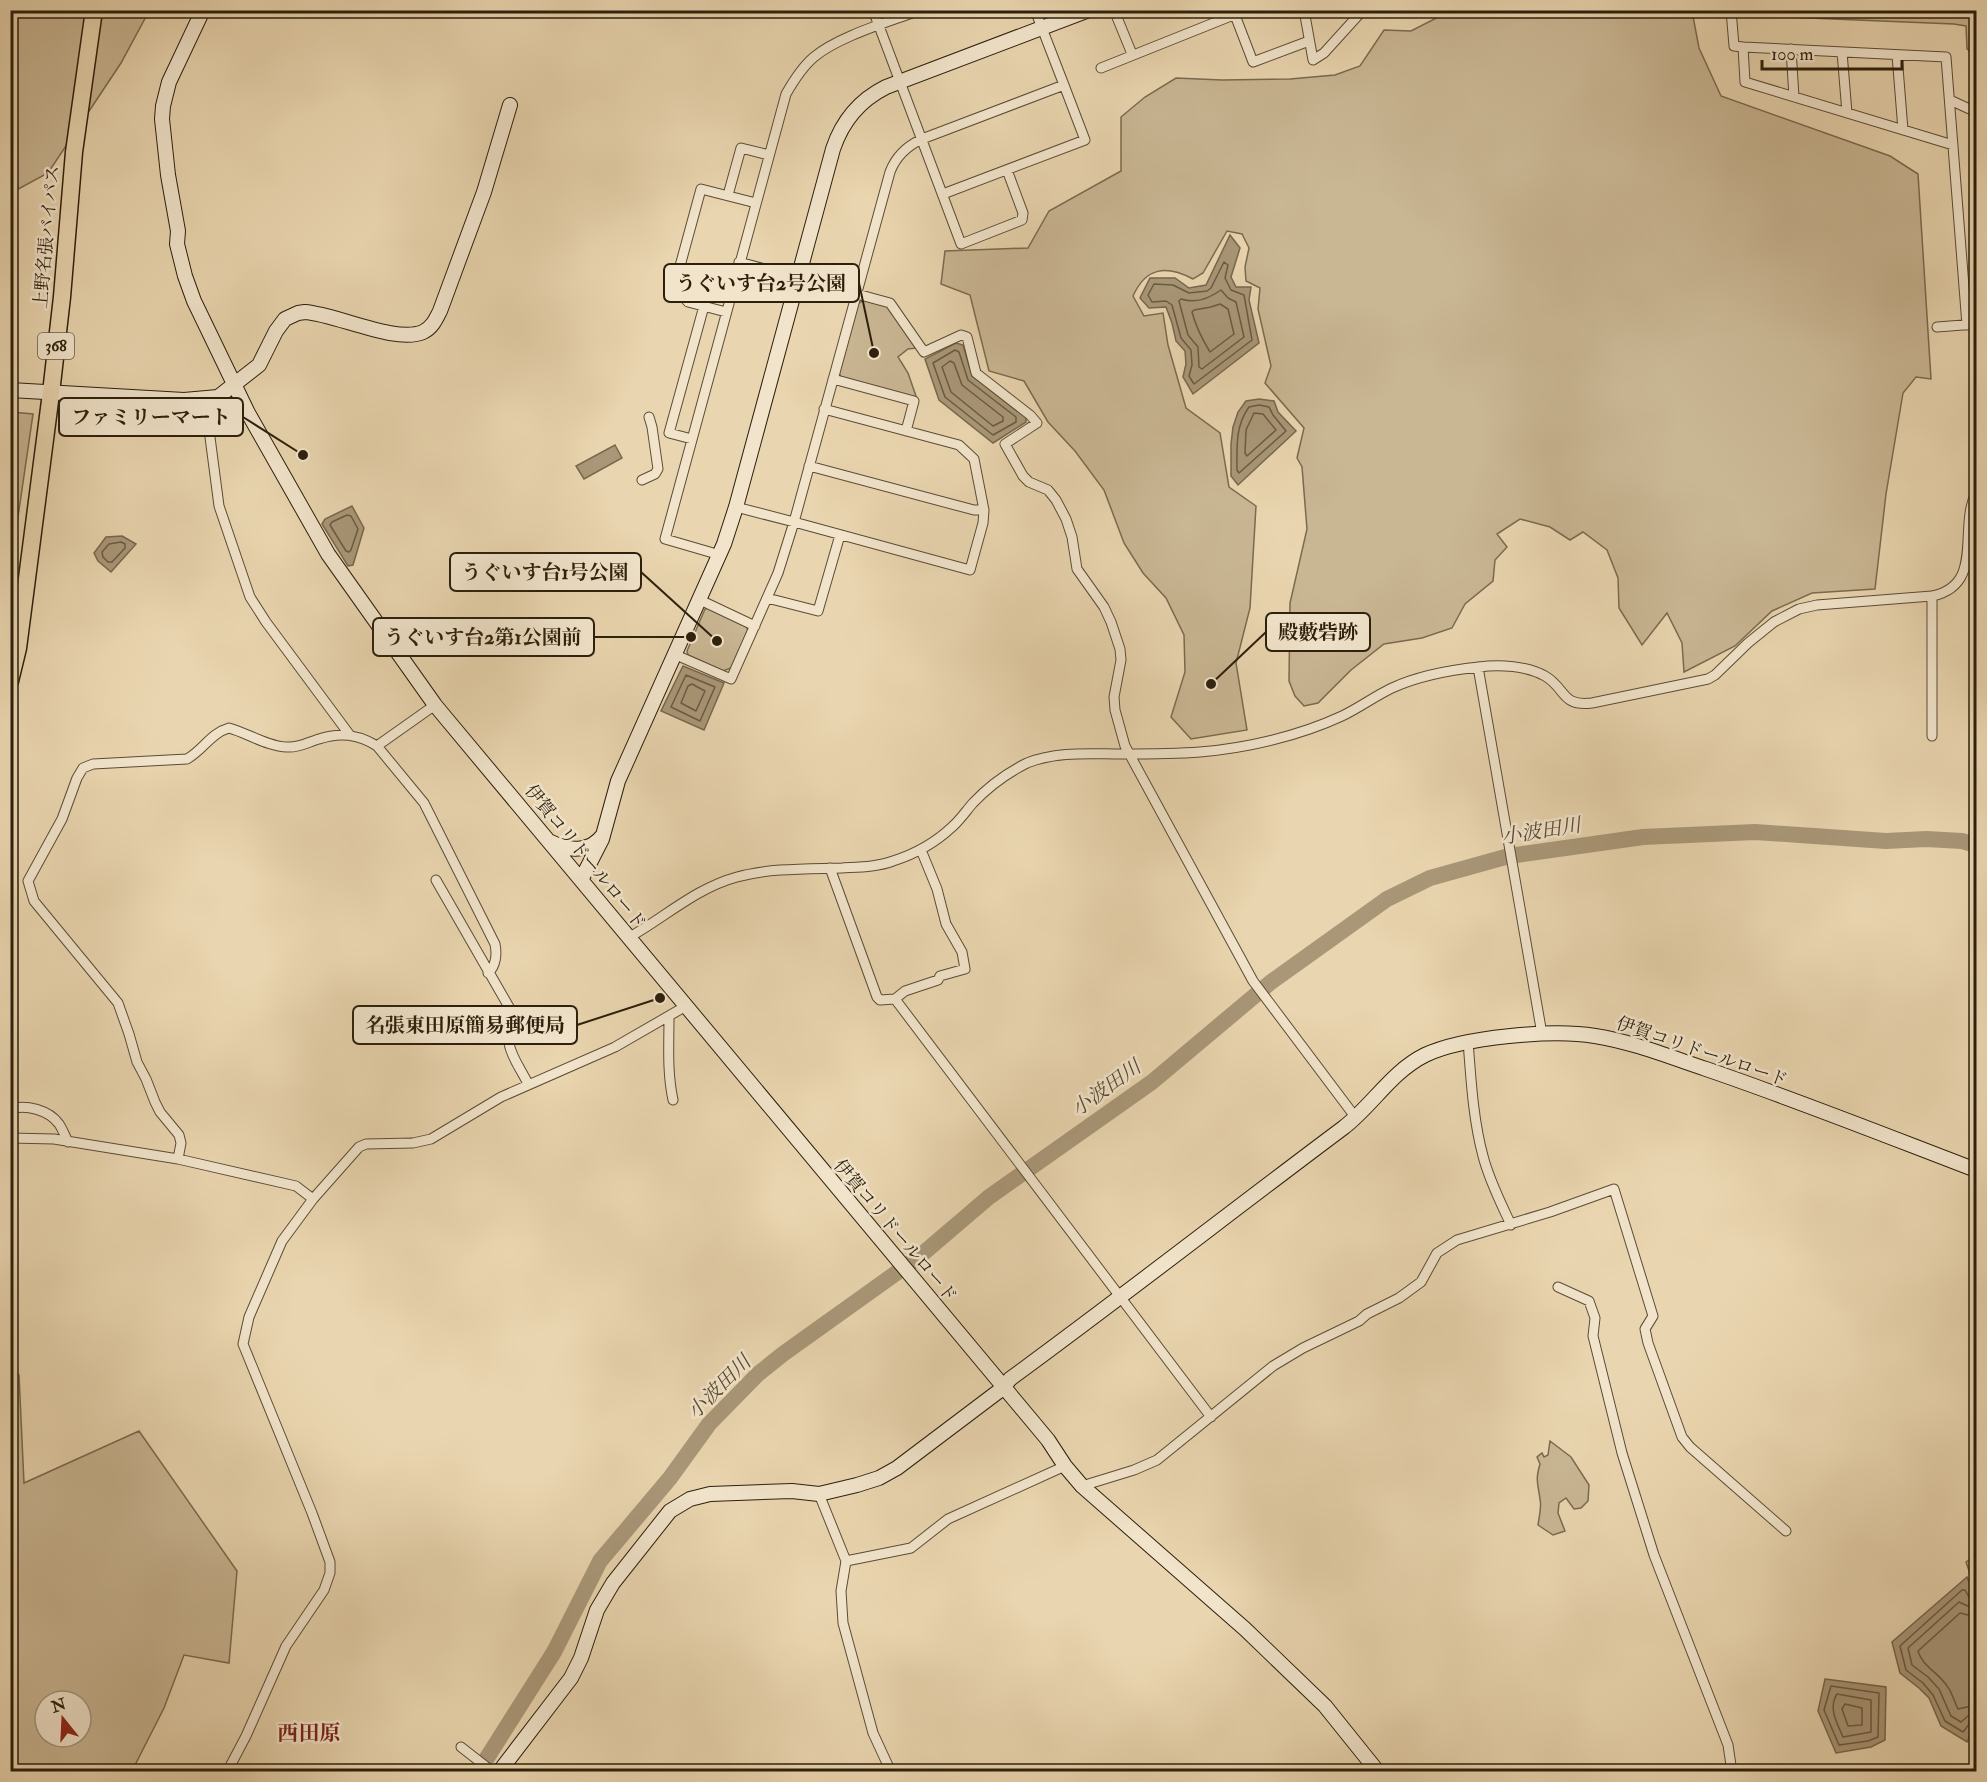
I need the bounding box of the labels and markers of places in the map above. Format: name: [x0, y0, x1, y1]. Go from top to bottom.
callout: うぐいす台2号公園: [664, 264, 859, 302]
callout: ファミリーマート: [59, 398, 243, 436]
callout: うぐいす台1号公園: [450, 553, 641, 591]
callout: 殿藪砦跡: [1266, 613, 1370, 651]
callout: うぐいす台2第1公園前: [373, 618, 594, 656]
callout: 名張東田原簡易郵便局: [353, 1006, 577, 1044]

